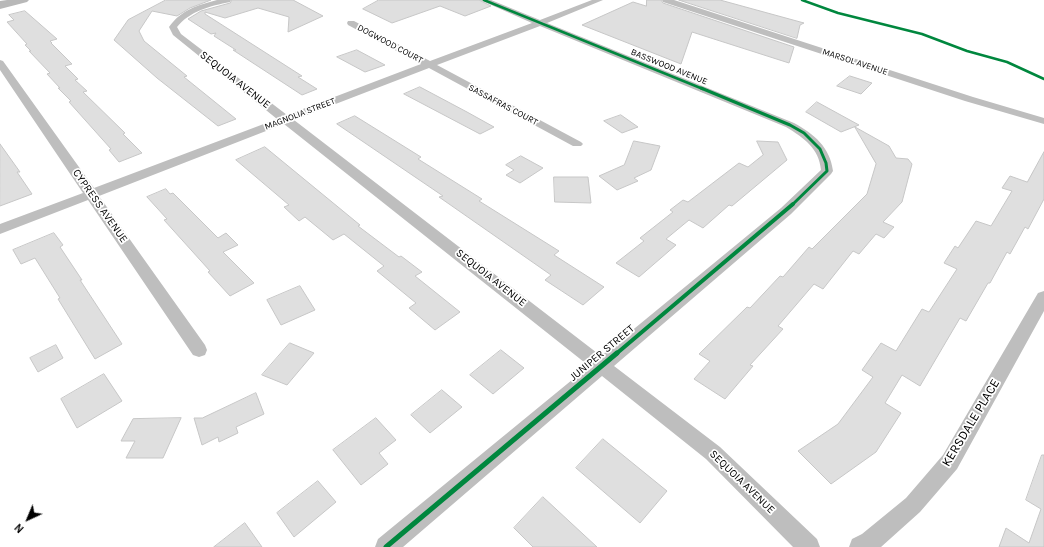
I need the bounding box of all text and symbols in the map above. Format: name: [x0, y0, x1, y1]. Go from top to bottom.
street label: DOGWOOD COURT: [355, 22, 425, 66]
street label: MARSOL AVENUE: [821, 46, 889, 78]
street label: BASSWOOD AVENUE: [629, 47, 709, 87]
street label: SEQUOIA AVENUE: [197, 48, 273, 112]
street label: SASSAFRAS COURT: [467, 82, 539, 128]
street label: MAGNOLIA STREET: [263, 96, 337, 132]
street label: CYPRESS AVENUE: [70, 167, 130, 245]
street label: SEQUOIA AVENUE: [453, 246, 529, 310]
street label: JUNIPER STREET: [567, 322, 637, 384]
street label: KERSDALE PLACE: [939, 376, 1003, 470]
street label: SEQUOIA AVENUE: [707, 448, 777, 516]
north arrow: [8, 499, 48, 539]
text: N: [12, 521, 27, 535]

